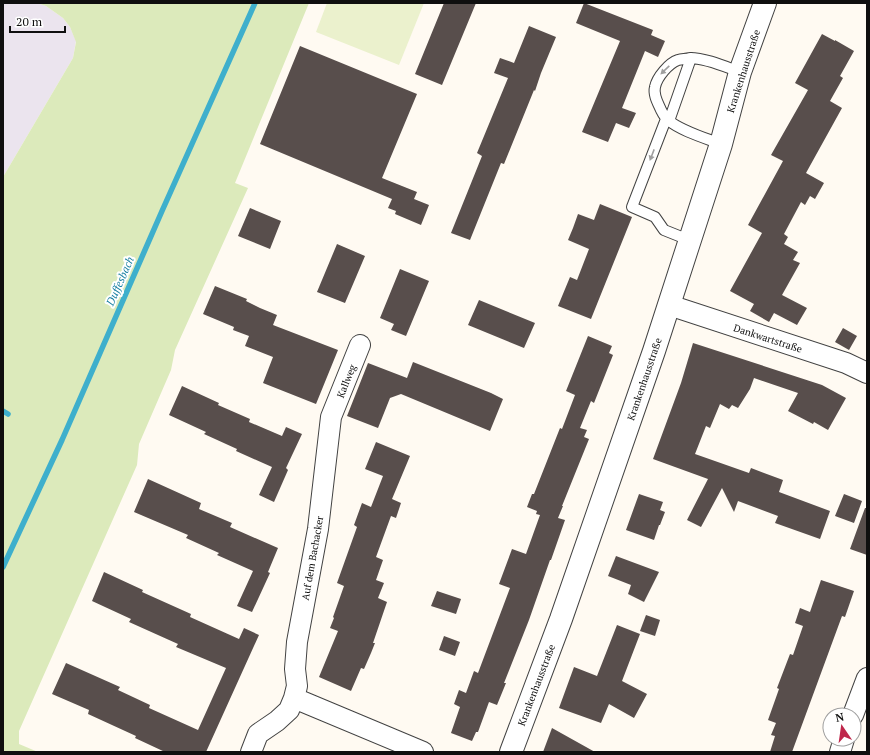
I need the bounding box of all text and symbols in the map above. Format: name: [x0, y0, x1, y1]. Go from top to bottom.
scale bar: [10, 8, 65, 34]
text: 20 m: [16, 14, 43, 29]
street label: Krankenhausstraße: [724, 28, 763, 114]
one-way arrow: [660, 65, 670, 75]
one-way arrow: [649, 150, 655, 162]
water label: Duffesbach: [103, 254, 137, 309]
street label: Dankwartstraße: [732, 321, 804, 356]
street label: Krankenhausstraße: [624, 336, 665, 422]
street label: Kallweg: [334, 362, 359, 400]
street label: Auf dem Bachacker: [299, 515, 326, 601]
street label: Krankenhausstraße: [515, 642, 558, 728]
north arrow: [822, 707, 862, 747]
text: N: [834, 709, 846, 725]

